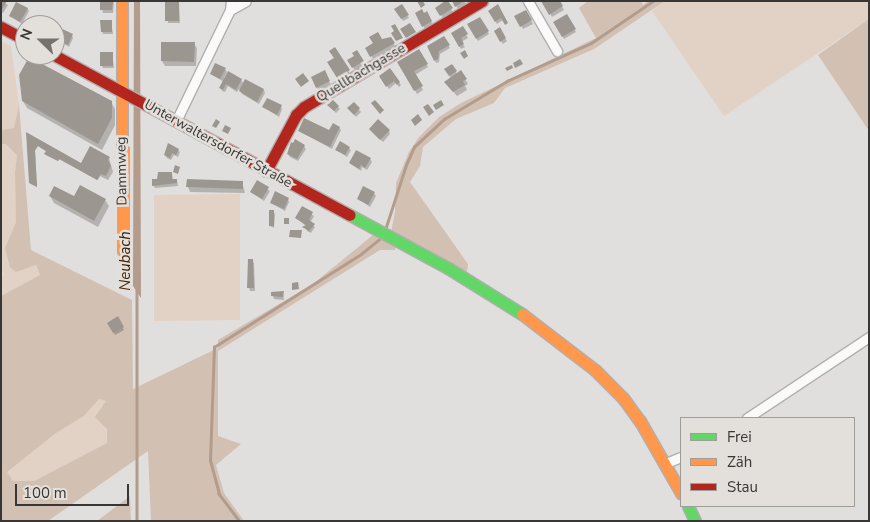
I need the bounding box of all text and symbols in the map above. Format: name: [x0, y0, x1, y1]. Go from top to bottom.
north arrow: [15, 15, 65, 65]
text: N: [16, 26, 37, 43]
street label: Quellbachgasse: [313, 40, 409, 106]
street label: Unterwaltersdorfer Straße: [141, 96, 295, 192]
street label: Dammweg: [113, 136, 131, 206]
water label: Neubach: [117, 231, 135, 291]
legend: [680, 417, 855, 507]
text: Frei: [727, 427, 752, 447]
text: Zäh: [727, 452, 752, 472]
scale bar: [18, 474, 131, 506]
text: Stau: [727, 477, 758, 497]
text: 100 m: [23, 483, 67, 503]

